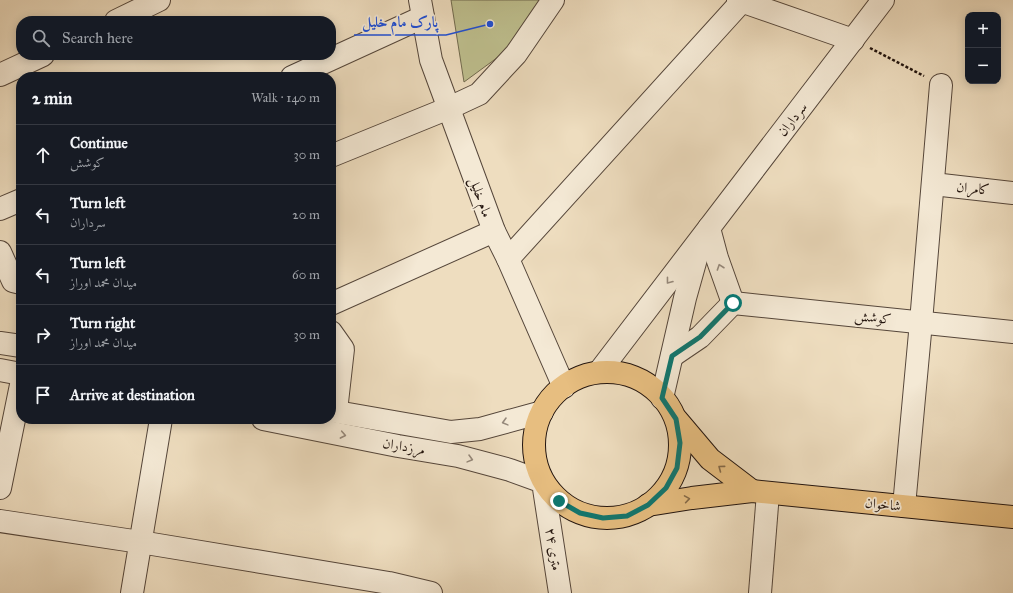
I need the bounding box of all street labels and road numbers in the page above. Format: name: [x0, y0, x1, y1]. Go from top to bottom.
street label: سرداران: [774, 99, 812, 140]
street label: مام خلیل: [462, 175, 496, 221]
street label: کامران: [955, 178, 990, 200]
street label: کوشش: [853, 307, 892, 329]
street label: مرزداران: [381, 434, 427, 460]
street label: شاخوان: [864, 494, 902, 515]
street label: ۲۴ متری: [542, 526, 565, 572]

